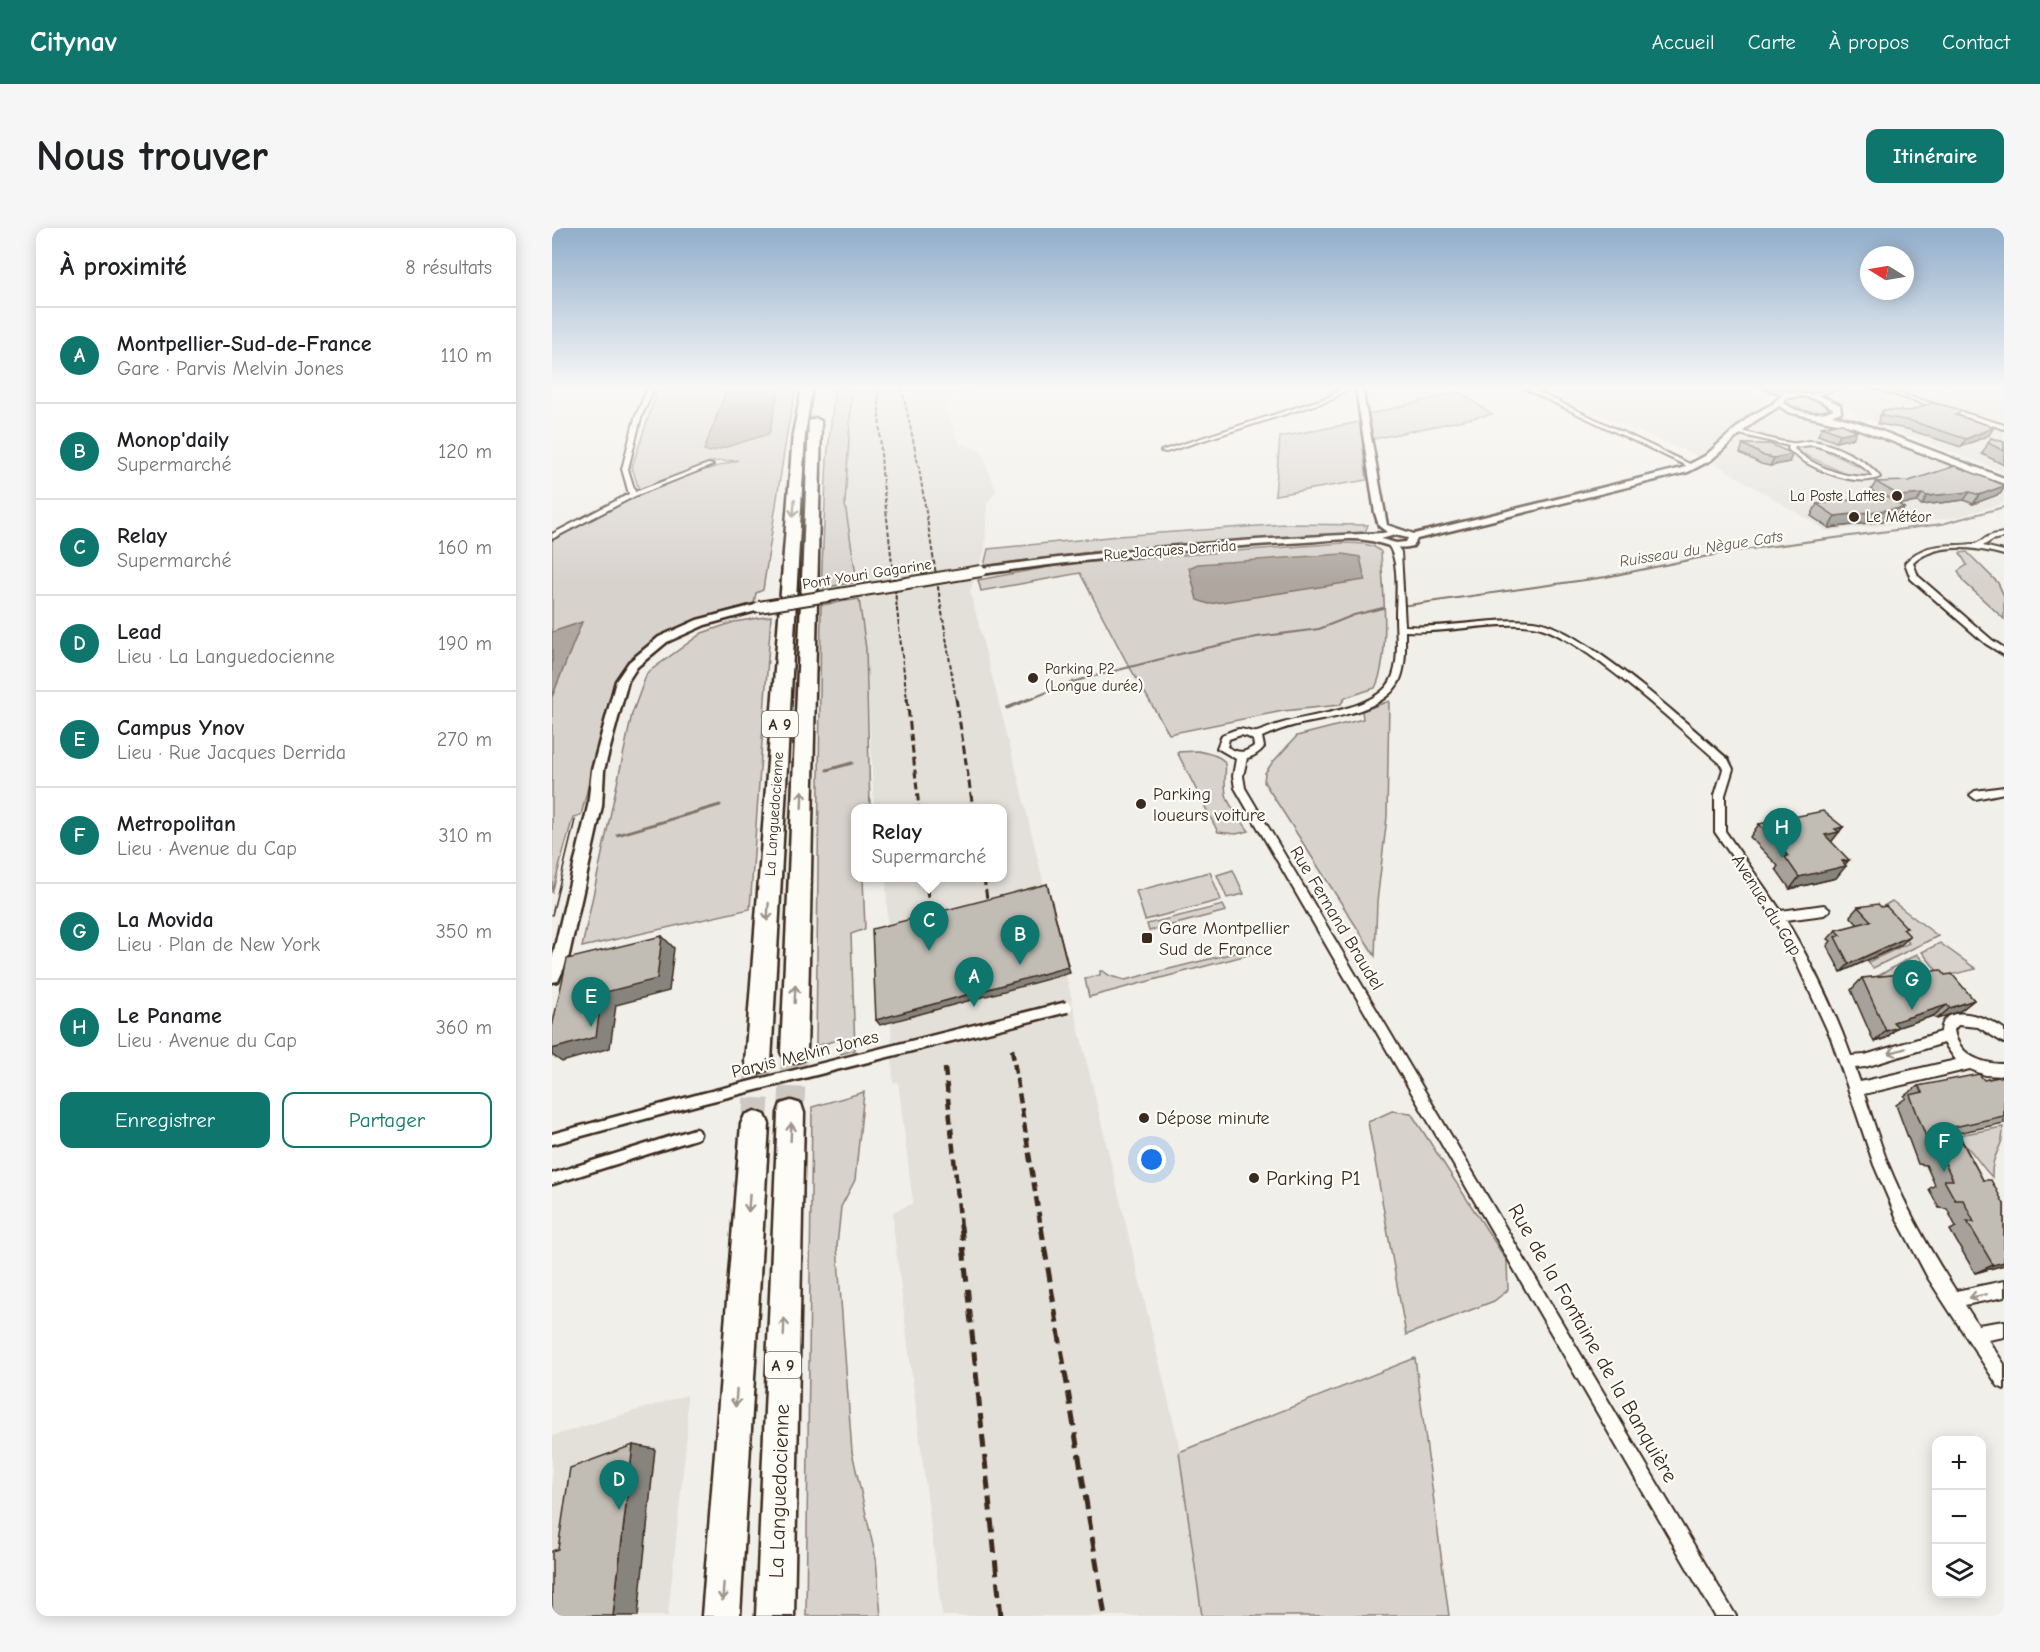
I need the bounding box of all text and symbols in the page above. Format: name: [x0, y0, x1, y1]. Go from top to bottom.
text: Citynav: [30, 26, 117, 58]
text: Accueil: [1652, 30, 1715, 54]
text: Carte: [1748, 30, 1796, 54]
text: À propos: [1829, 30, 1909, 54]
text: Contact: [1942, 30, 2010, 54]
button: Itinéraire: [1866, 129, 2004, 183]
text: Nous trouver: [36, 132, 268, 181]
north arrow: [1860, 246, 1914, 300]
text: À proximité: [60, 252, 187, 282]
text: 8 résultats: [405, 256, 492, 279]
text: Montpellier-Sud-de-France: [117, 331, 371, 357]
text: A: [74, 344, 85, 367]
text: 110 m: [441, 344, 492, 367]
text: Gare · Parvis Melvin Jones: [117, 357, 344, 380]
text: Monop'daily: [117, 427, 229, 453]
text: B: [73, 440, 86, 463]
text: 120 m: [438, 440, 492, 463]
text: Supermarché: [117, 453, 231, 476]
place label: La Poste Lattes: [1790, 487, 1885, 505]
marker: La Poste Lattes: [1890, 489, 1904, 503]
one-way arrow: [788, 498, 799, 518]
place label: Le Météor: [1866, 508, 1931, 526]
marker: Le Météor: [1847, 510, 1861, 524]
text: Relay: [117, 523, 167, 549]
water label: Ruisseau du Nègue Cats: [1618, 527, 1785, 571]
text: C: [73, 536, 86, 559]
text: 160 m: [438, 536, 492, 559]
street label: Rue Jacques Derrida: [1103, 536, 1237, 564]
text: Supermarché: [117, 549, 231, 572]
street label: Pont Youri Gagarine: [801, 555, 933, 593]
text: Lead: [117, 619, 162, 645]
text: D: [73, 632, 86, 655]
text: 190 m: [438, 632, 492, 655]
text: Lieu · La Languedocienne: [117, 645, 335, 668]
place label: Parking P2 (Longue durée): [1045, 660, 1143, 695]
marker: Parking P2 (Longue durée): [1026, 671, 1040, 685]
road number: A 9: [762, 711, 798, 737]
text: Campus Ynov: [117, 715, 244, 741]
text: E: [74, 728, 85, 751]
text: 270 m: [437, 728, 492, 751]
text: Lieu · Rue Jacques Derrida: [117, 741, 346, 764]
street label: La Languedocienne: [761, 751, 787, 877]
place label: Parking loueurs voiture: [1153, 784, 1265, 826]
one-way arrow: [796, 789, 807, 809]
marker: Parking loueurs voiture: [1134, 797, 1148, 811]
popup: [851, 804, 1007, 882]
pin: H: [1762, 808, 1802, 858]
text: Metropolitan: [117, 811, 236, 837]
text: Relay: [872, 819, 922, 845]
text: F: [74, 824, 85, 847]
text: 310 m: [439, 824, 492, 847]
text: Lieu · Avenue du Cap: [117, 837, 297, 860]
street label: Rue Fernand Braudel: [1285, 842, 1388, 994]
text: Supermarché: [872, 845, 986, 868]
street label: Avenue du Cap: [1727, 851, 1806, 960]
one-way arrow: [762, 902, 773, 922]
pin: C: [910, 902, 949, 951]
text: La Movida: [117, 907, 214, 933]
pin: B: [1000, 916, 1040, 965]
place label: Gare Montpellier Sud de France: [1159, 918, 1290, 960]
text: G: [72, 920, 87, 943]
text: 350 m: [436, 920, 492, 943]
marker: Gare Montpellier Sud de France: [1140, 931, 1154, 945]
text: Lieu · Plan de New York: [117, 933, 320, 956]
pin: A: [954, 958, 994, 1007]
pin: G: [1892, 960, 1932, 1010]
pin: E: [572, 978, 610, 1027]
one-way arrow: [790, 984, 801, 1004]
text: Le Paname: [117, 1003, 222, 1029]
text: H: [72, 1016, 87, 1039]
text: 360 m: [436, 1016, 492, 1039]
street label: Parvis Melvin Jones: [729, 1026, 881, 1083]
text: Lieu · Avenue du Cap: [117, 1029, 297, 1052]
one-way arrow: [1888, 1046, 1907, 1057]
button: Enregistrer: [60, 1092, 270, 1148]
button: Partager: [282, 1092, 492, 1148]
place label: Dépose minute: [1156, 1108, 1270, 1129]
marker: Dépose minute: [1137, 1111, 1151, 1125]
one-way arrow: [785, 1122, 796, 1142]
pin: F: [1924, 1122, 1964, 1172]
your location: [1137, 1145, 1166, 1174]
place label: Parking P1: [1266, 1166, 1361, 1190]
marker: Parking P1: [1247, 1171, 1261, 1185]
one-way arrow: [744, 1193, 755, 1213]
street label: Rue de la Fontaine de la Banquière: [1503, 1199, 1683, 1487]
one-way arrow: [1969, 1290, 1988, 1302]
one-way arrow: [778, 1317, 790, 1337]
road number: A 9: [765, 1352, 801, 1378]
one-way arrow: [730, 1387, 741, 1407]
street label: La Languedocienne: [764, 1403, 794, 1579]
map controls: [1932, 1436, 1986, 1598]
button: +: [1932, 1436, 1986, 1490]
pin: D: [600, 1460, 638, 1510]
button: −: [1932, 1490, 1986, 1544]
button: layers: [1932, 1544, 1986, 1598]
one-way arrow: [717, 1582, 728, 1602]

